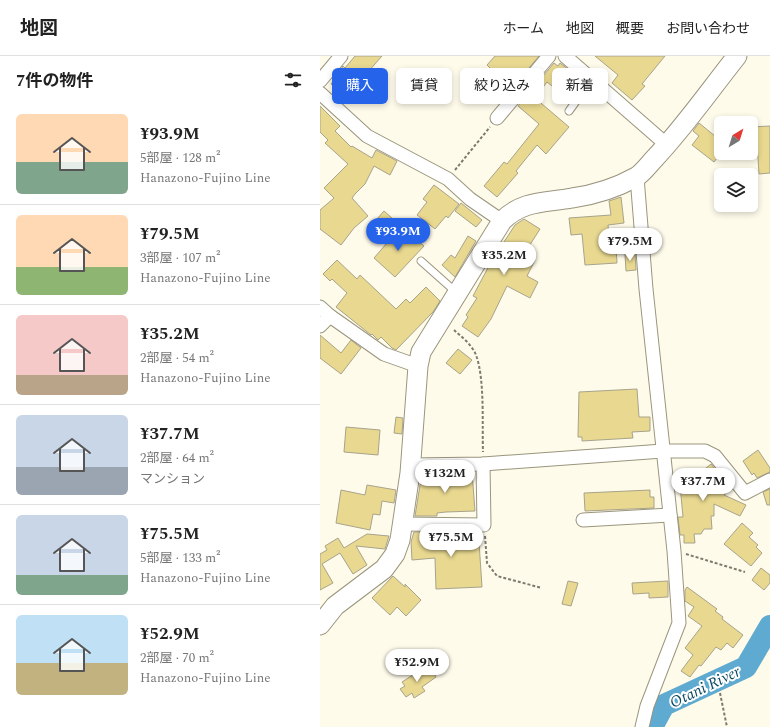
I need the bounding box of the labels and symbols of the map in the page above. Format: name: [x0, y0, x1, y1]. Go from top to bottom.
north arrow: [714, 116, 758, 160]
pin: ¥93.9M: [365, 218, 431, 252]
pin: ¥79.5M: [597, 228, 663, 262]
pin: ¥35.2M: [471, 242, 537, 276]
pin: ¥132M: [417, 460, 473, 494]
pin: ¥37.7M: [670, 468, 736, 502]
pin: ¥75.5M: [418, 524, 484, 558]
pin: ¥52.9M: [384, 649, 450, 683]
water label: Otani River: [665, 659, 745, 715]

